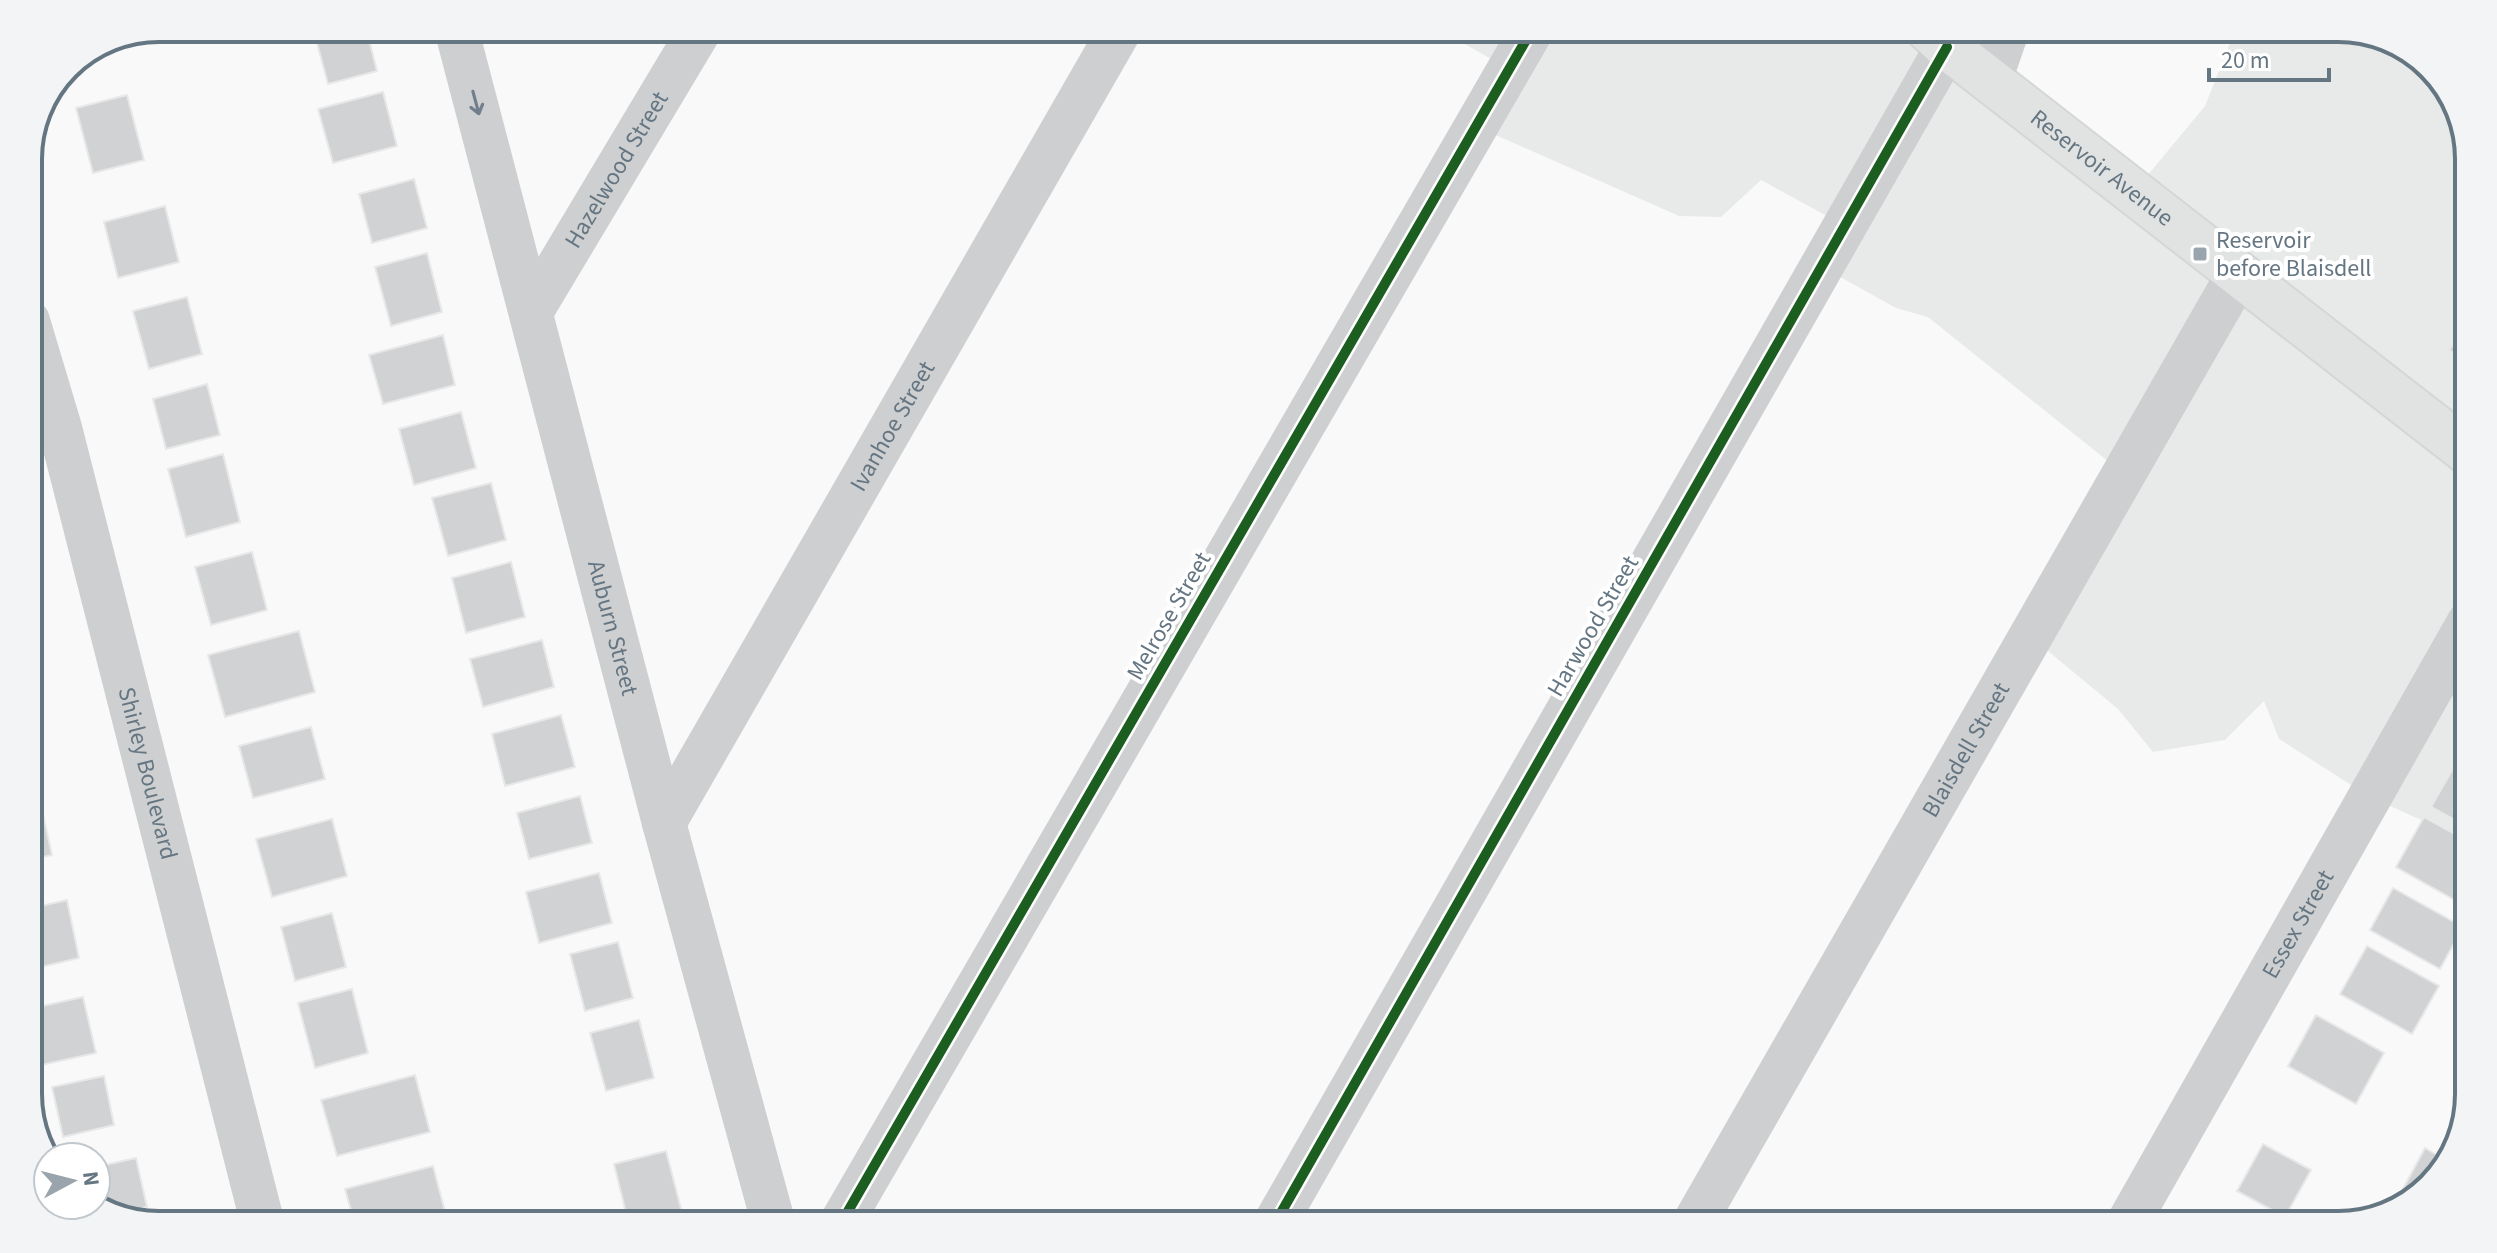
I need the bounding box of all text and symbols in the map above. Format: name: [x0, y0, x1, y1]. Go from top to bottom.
scale bar: [2209, 32, 2329, 82]
text: 20 m: [2221, 43, 2270, 78]
street label: Hazelwood Street: [556, 85, 677, 255]
one-way arrow: [469, 90, 484, 116]
street label: Reservoir Avenue: [2023, 101, 2181, 235]
place label: Reservoir before Blaisdell: [2216, 223, 2371, 286]
marker: Reservoir before Blaisdell: [2191, 245, 2209, 263]
street label: Ivanhoe Street: [841, 354, 944, 498]
street label: Melrose Street: [1118, 545, 1220, 687]
street label: Harwood Street: [1538, 549, 1648, 703]
street label: Auburn Street: [578, 556, 647, 699]
street label: Blaisdell Street: [1913, 676, 2018, 824]
street label: Shirley Boulevard: [109, 683, 187, 863]
street label: Essex Street: [2253, 863, 2343, 985]
north arrow: [32, 1141, 112, 1221]
text: N: [74, 1169, 108, 1188]

